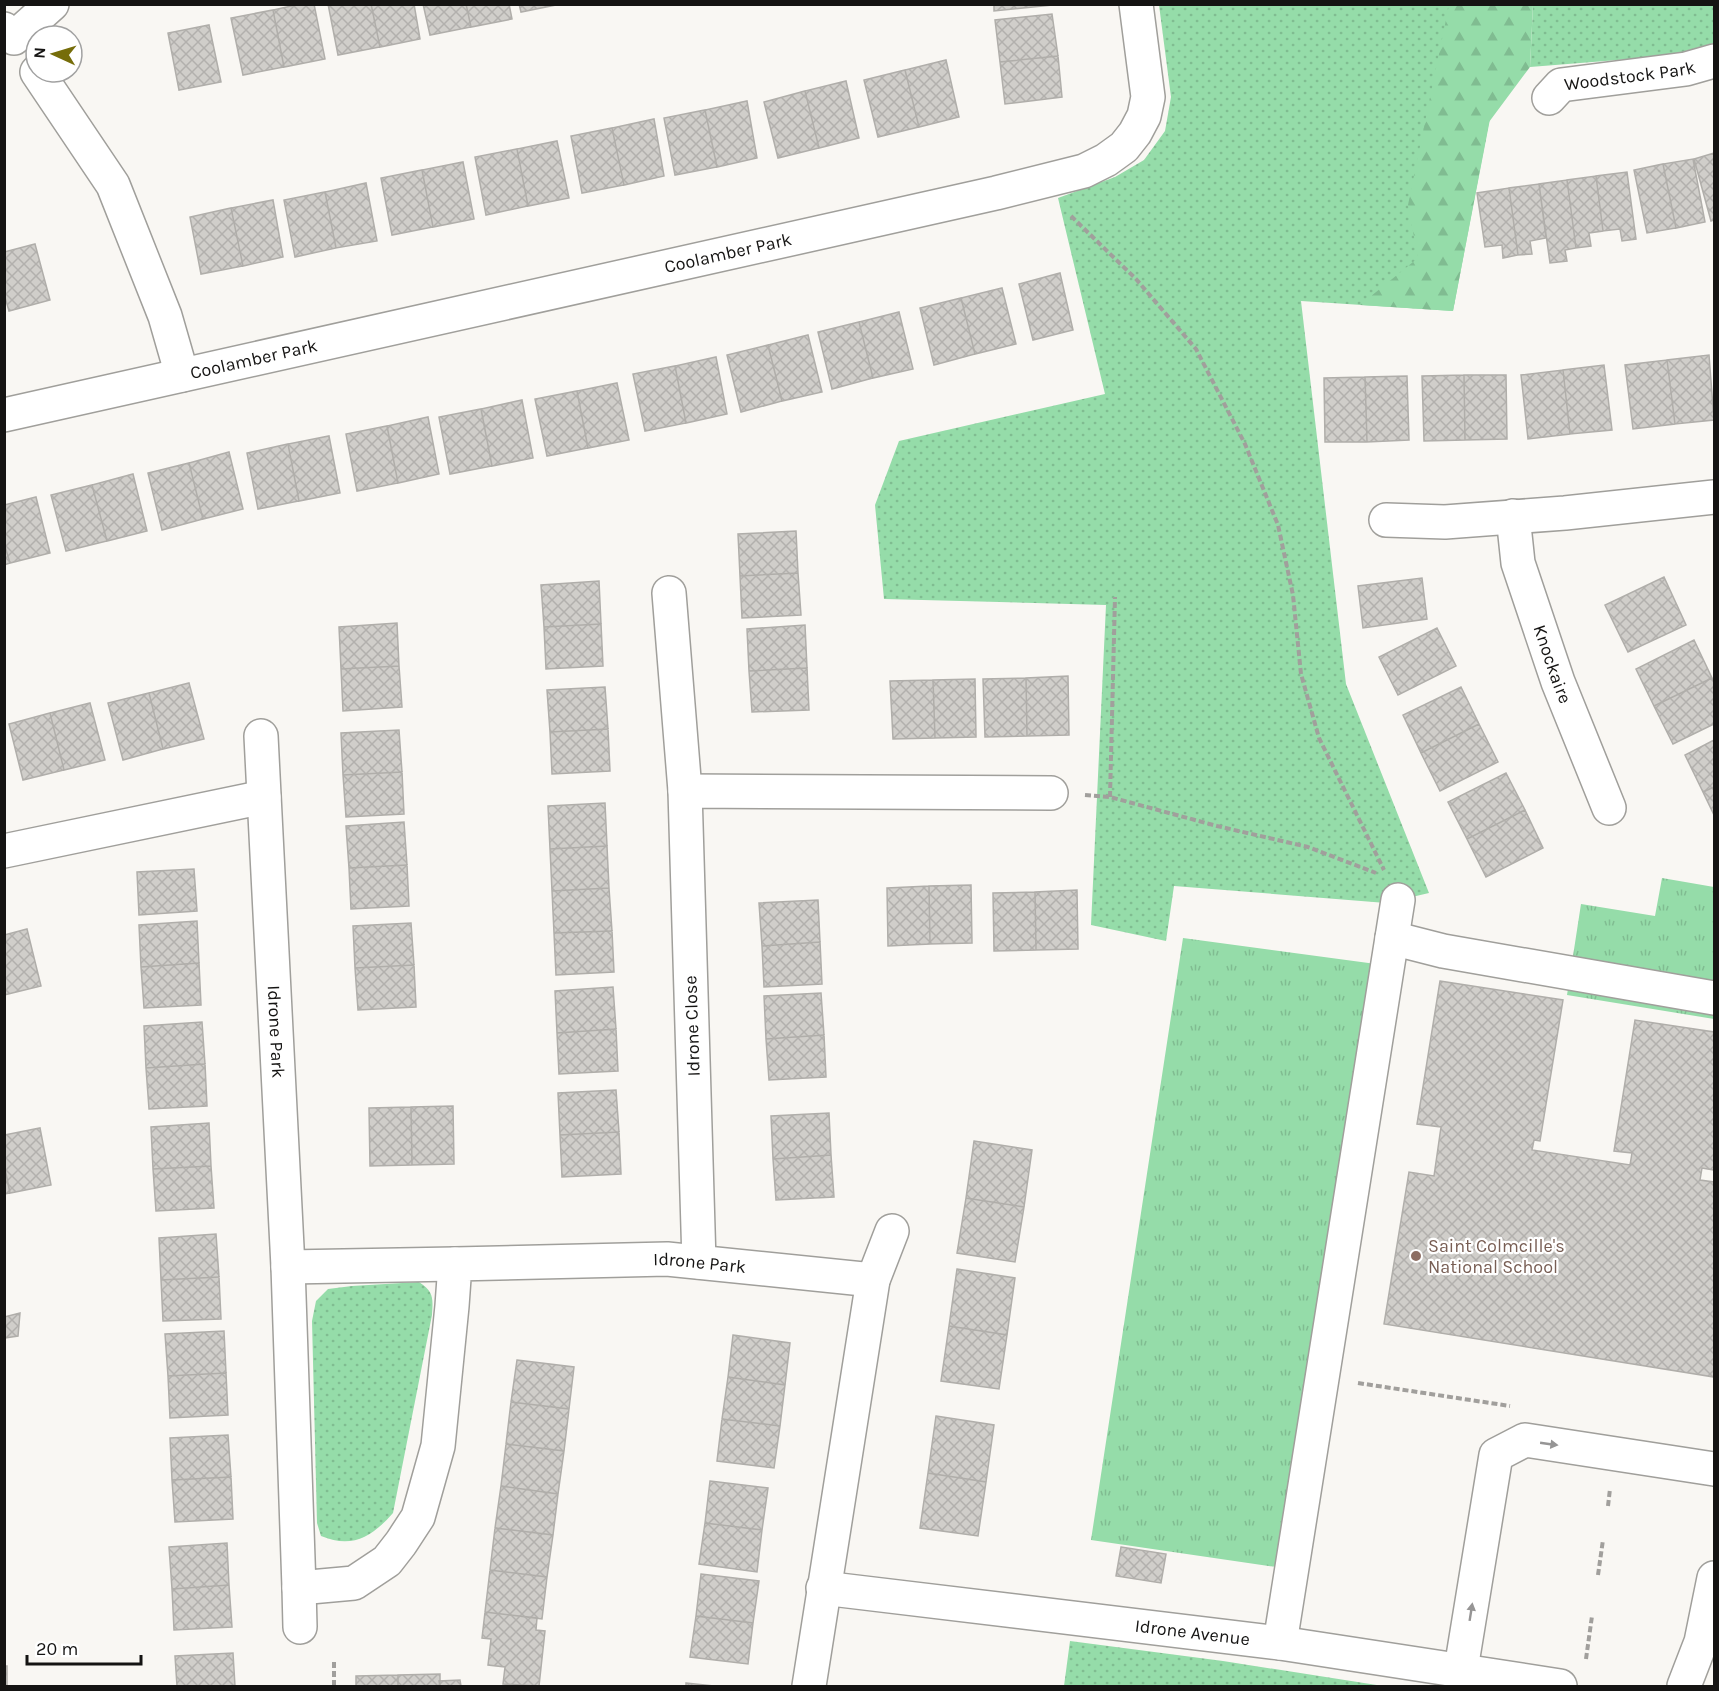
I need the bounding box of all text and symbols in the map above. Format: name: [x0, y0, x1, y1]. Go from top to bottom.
north arrow: [24, 24, 84, 84]
text: N: [30, 47, 49, 59]
street label: Woodstock Park: [1563, 56, 1698, 96]
street label: Coolamber Park: [662, 228, 794, 278]
street label: Coolamber Park: [188, 334, 320, 384]
street label: Knockaire: [1528, 622, 1577, 707]
street label: Idrone Close: [679, 975, 705, 1077]
street label: Idrone Park: [263, 985, 289, 1079]
place label: Saint Colmcille's National School: [1428, 1235, 1565, 1278]
street label: Idrone Park: [653, 1248, 747, 1278]
marker: Saint Colmcille's National School: [1409, 1249, 1423, 1263]
one-way arrow: [1540, 1439, 1559, 1448]
one-way arrow: [1467, 1602, 1476, 1621]
street label: Idrone Avenue: [1134, 1615, 1251, 1650]
scale bar: [27, 1628, 141, 1666]
text: 20 m: [36, 1638, 78, 1660]

